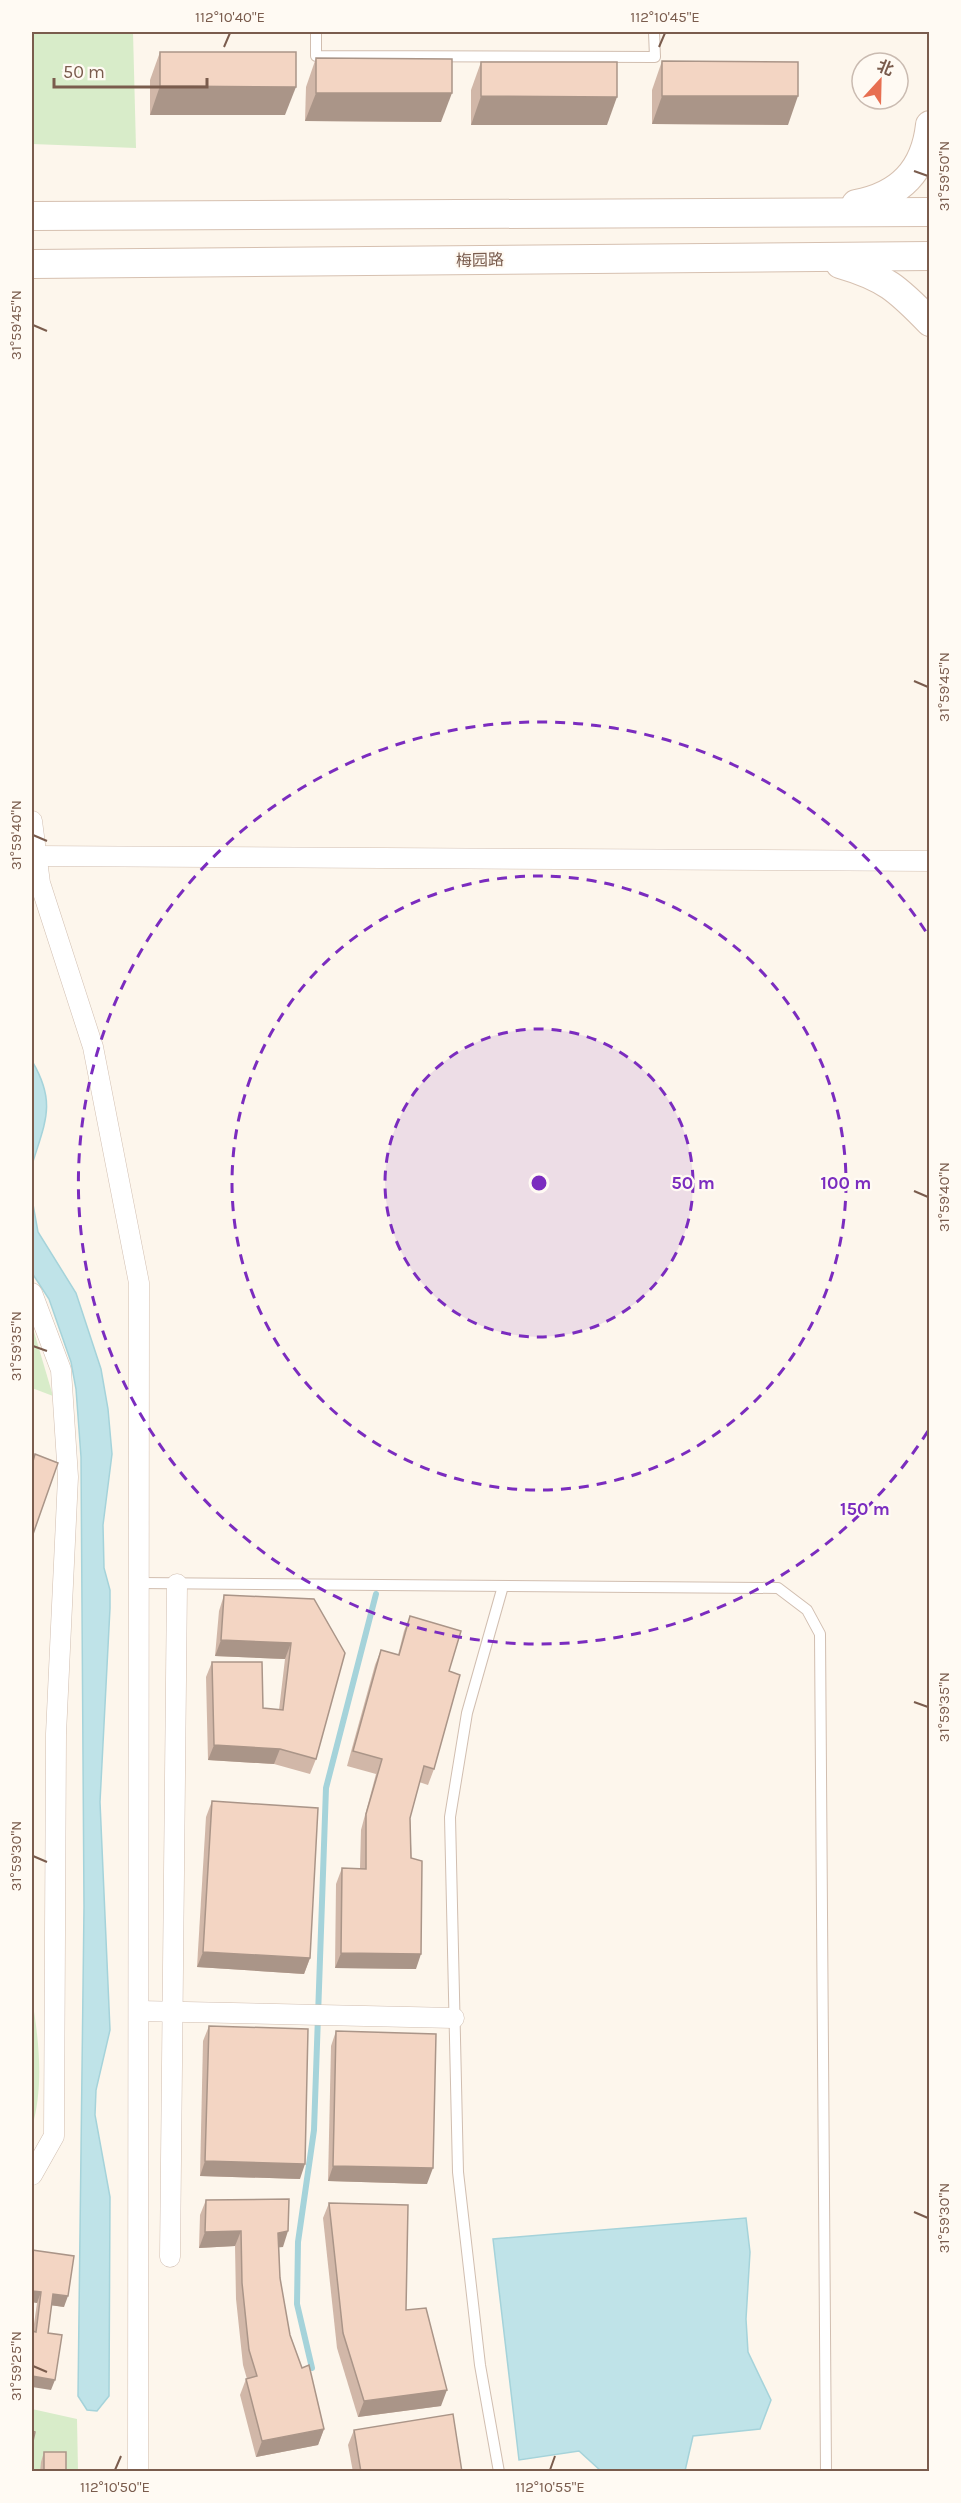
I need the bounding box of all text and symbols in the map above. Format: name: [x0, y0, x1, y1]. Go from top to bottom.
text: 112°10'40"E: [195, 8, 265, 26]
text: 112°10'45"E: [630, 8, 700, 26]
scale bar: [54, 51, 207, 89]
north arrow: [850, 51, 910, 111]
text: 北: [874, 56, 896, 79]
text: 50 m: [63, 61, 105, 83]
text: 31°59'50"N: [935, 141, 953, 211]
street label: 梅园路: [456, 250, 504, 270]
text: 31°59'45"N: [7, 290, 25, 360]
text: 31°59'45"N: [935, 652, 953, 722]
text: 31°59'40"N: [7, 800, 25, 870]
text: 31°59'40"N: [935, 1162, 953, 1232]
text: 50 m: [671, 1172, 715, 1194]
text: 100 m: [821, 1172, 871, 1194]
centre of rings: [529, 1173, 549, 1193]
text: 31°59'35"N: [7, 1311, 25, 1381]
text: 150 m: [840, 1498, 890, 1520]
text: 31°59'35"N: [935, 1672, 953, 1742]
text: 31°59'30"N: [7, 1821, 25, 1891]
text: 31°59'30"N: [935, 2183, 953, 2253]
text: 31°59'25"N: [7, 2331, 25, 2401]
text: 112°10'50"E: [80, 2478, 150, 2496]
text: 112°10'55"E: [515, 2478, 585, 2496]

